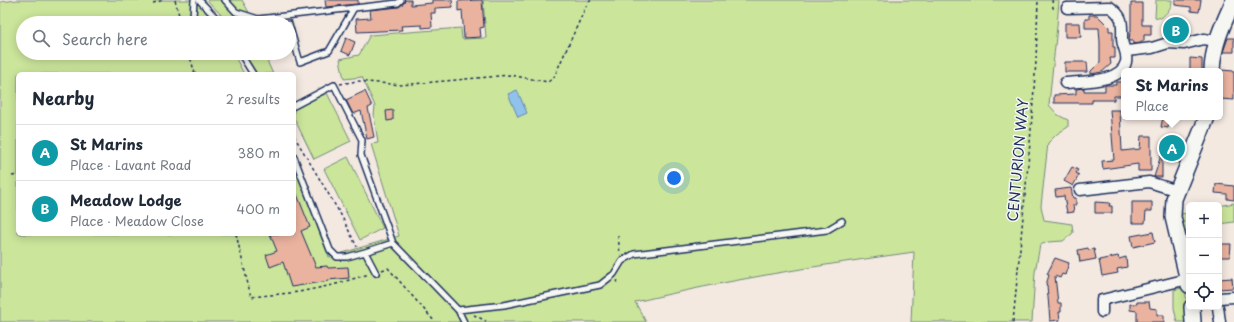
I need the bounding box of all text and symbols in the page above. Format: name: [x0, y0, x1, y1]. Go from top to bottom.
pin: B: [1163, 15, 1189, 45]
search box: [16, 16, 296, 60]
icon: search: [30, 27, 52, 49]
text: Search here: [62, 27, 148, 50]
popup: [1121, 68, 1223, 120]
text: St Marins: [1135, 73, 1209, 96]
text: Nearby: [32, 85, 94, 111]
text: 2 results: [226, 89, 280, 108]
text: Place: [1135, 96, 1169, 115]
street label: CENTURION WAY: [1002, 97, 1033, 223]
text: St Marins: [70, 132, 143, 155]
pin: A: [1159, 133, 1185, 163]
text: A: [40, 143, 50, 162]
text: 380 m: [237, 143, 280, 162]
text: Place · Lavant Road: [70, 155, 191, 174]
your location: [664, 168, 684, 188]
text: Meadow Lodge: [70, 188, 182, 211]
text: B: [41, 199, 49, 218]
text: 400 m: [237, 199, 280, 218]
map controls: [1186, 202, 1222, 310]
button: +: [1186, 202, 1222, 238]
text: Place · Meadow Close: [70, 211, 204, 230]
button: −: [1186, 238, 1222, 274]
button: locate: [1186, 274, 1222, 310]

